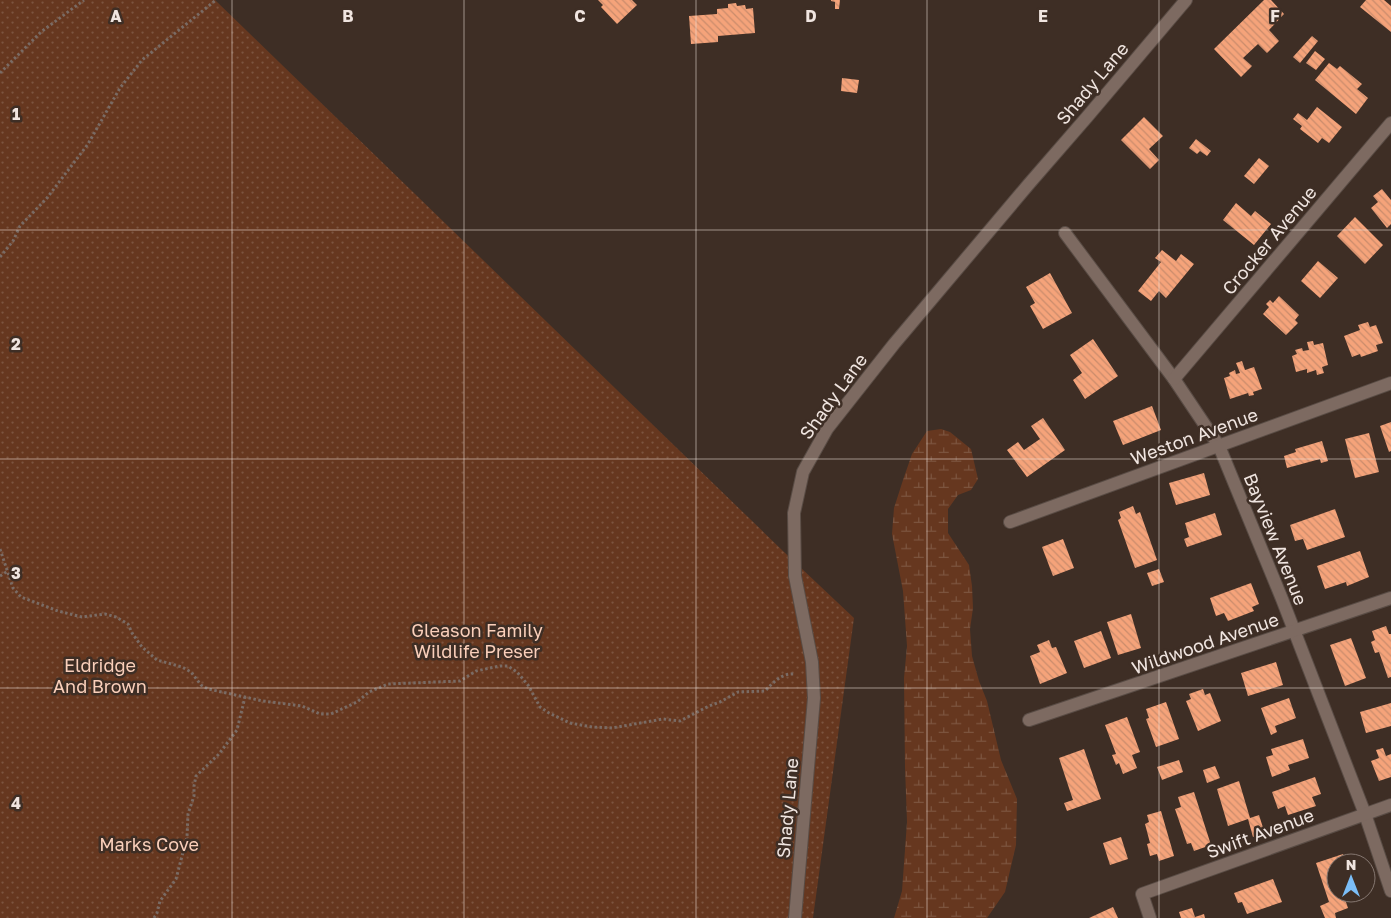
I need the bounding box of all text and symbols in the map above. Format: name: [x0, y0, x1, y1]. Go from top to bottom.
text: A: [110, 6, 122, 26]
text: B: [342, 6, 354, 26]
text: C: [574, 6, 586, 26]
text: D: [805, 6, 817, 26]
text: E: [1038, 6, 1048, 26]
text: F: [1270, 6, 1280, 26]
street label: Shady Lane: [1051, 37, 1133, 129]
text: 1: [12, 104, 20, 124]
street label: Crocker Avenue: [1217, 181, 1321, 299]
text: 2: [11, 334, 21, 354]
street label: Shady Lane: [795, 349, 871, 443]
street label: Weston Avenue: [1127, 403, 1261, 469]
street label: Bayview Avenue: [1240, 470, 1312, 608]
text: 3: [11, 563, 21, 583]
street label: Wildwood Avenue: [1129, 608, 1281, 678]
park label: Gleason Family Wildlife Preser: [411, 619, 543, 662]
park label: Eldridge And Brown: [53, 654, 147, 697]
street label: Shady Lane: [772, 757, 802, 859]
text: 4: [11, 793, 21, 813]
street label: Swift Avenue: [1203, 803, 1317, 863]
park label: Marks Cove: [99, 833, 199, 855]
north arrow: [1326, 853, 1376, 903]
text: N: [1346, 856, 1356, 873]

